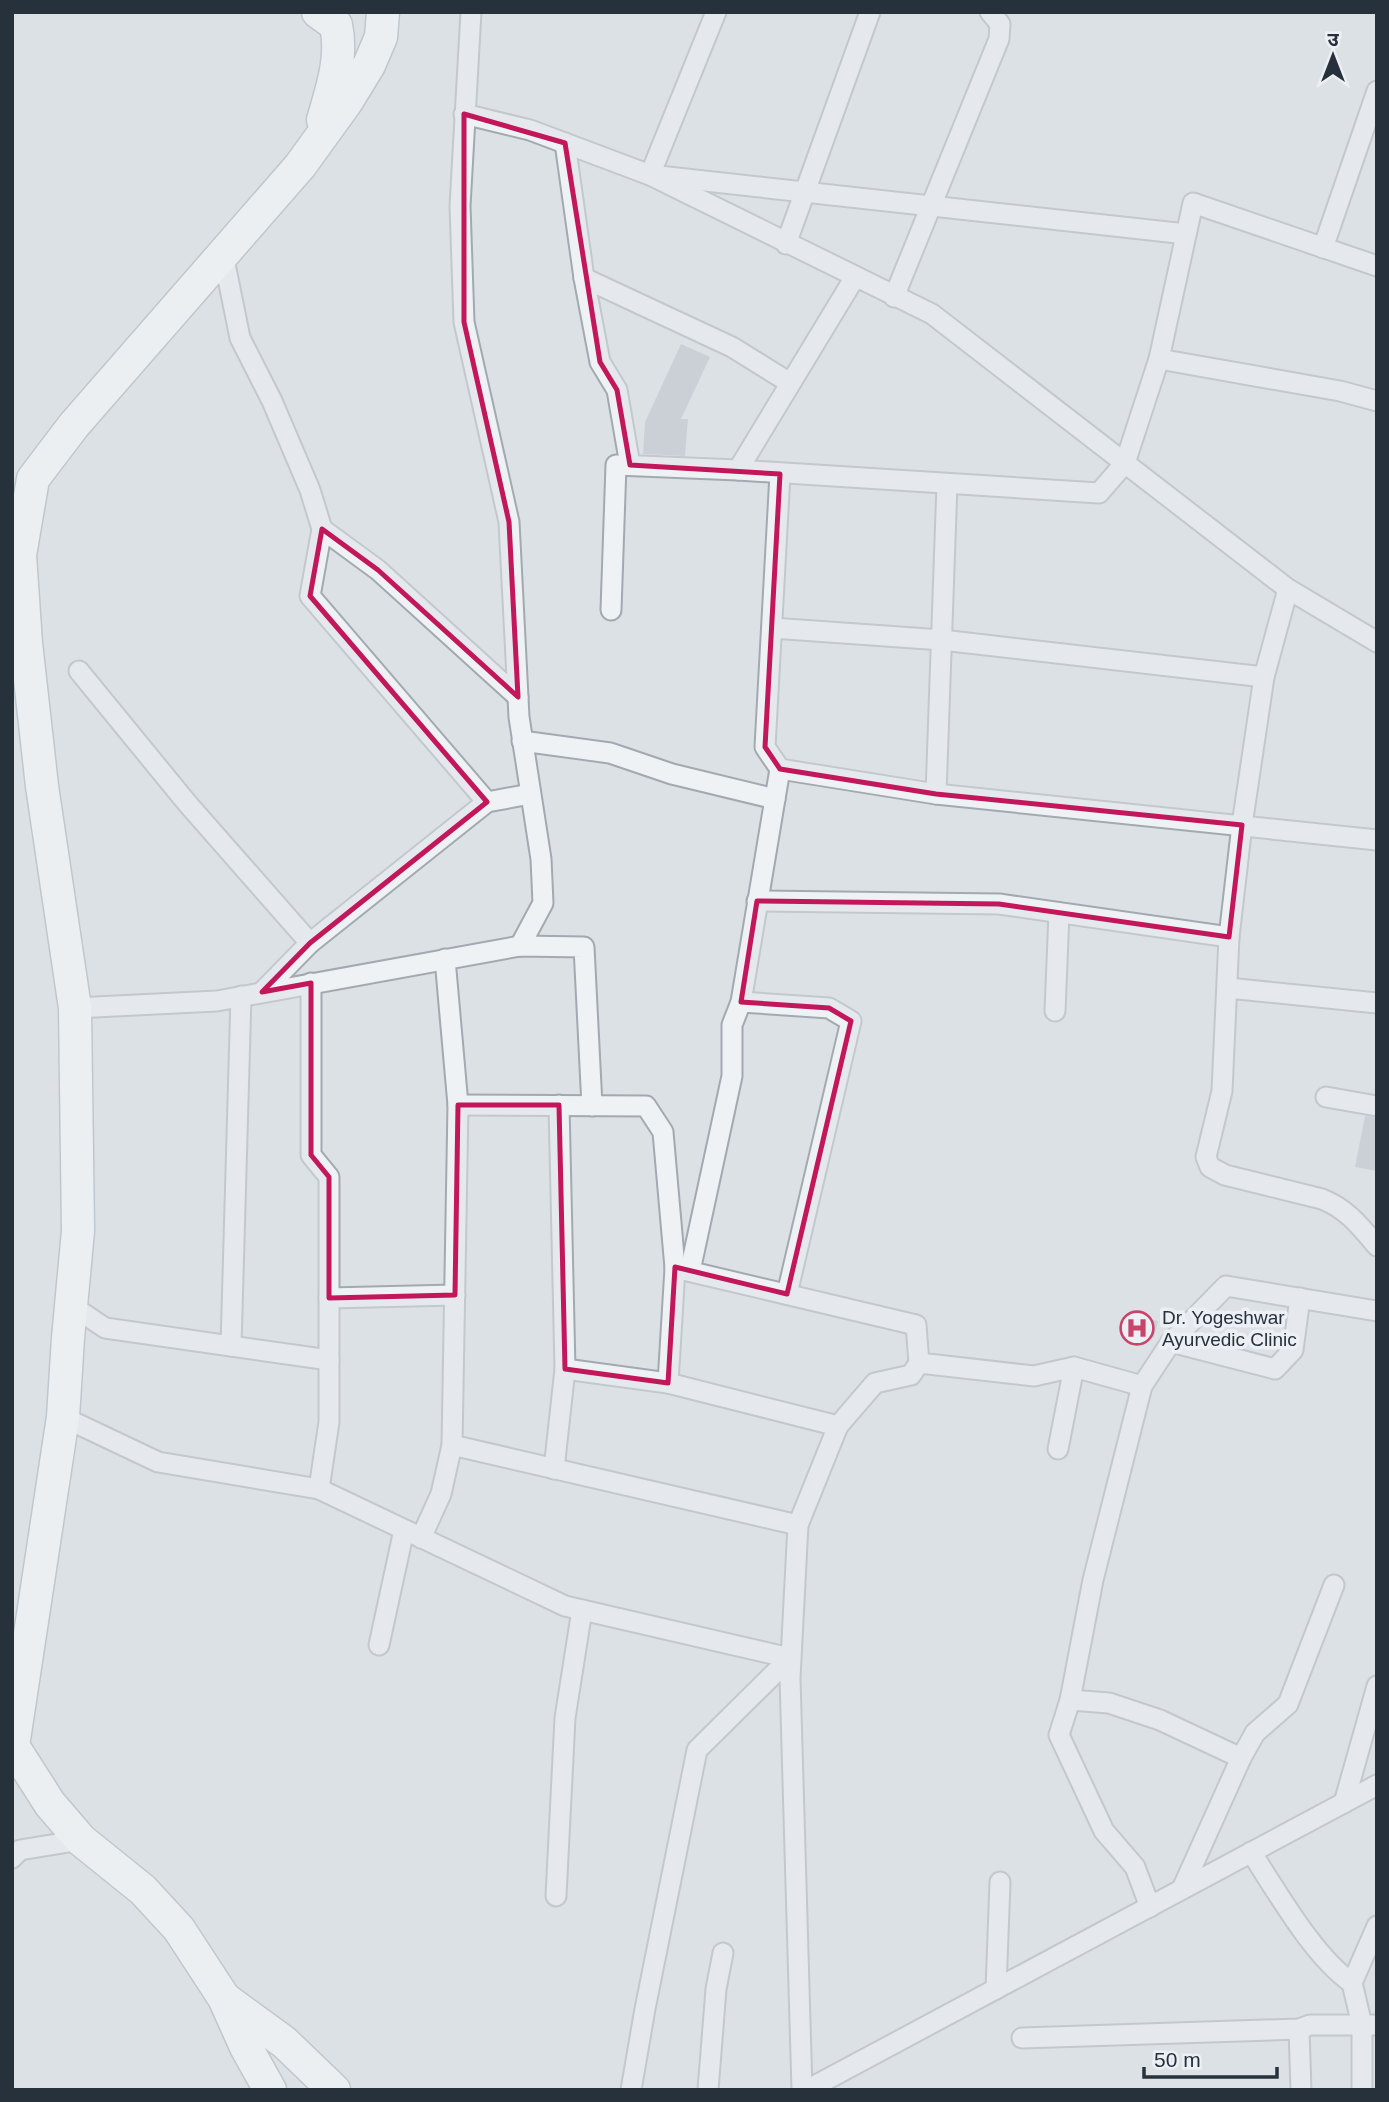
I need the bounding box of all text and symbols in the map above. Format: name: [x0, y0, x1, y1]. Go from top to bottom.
north arrow: [1298, 21, 1368, 91]
text: उ: [1327, 29, 1339, 50]
place label: Dr. Yogeshwar Ayurvedic Clinic: [1162, 1307, 1297, 1350]
hospital icon: Dr. Yogeshwar Ayurvedic Clinic: [1118, 1309, 1156, 1347]
scale bar: [1144, 2036, 1277, 2080]
text: 50 m: [1154, 2048, 1201, 2071]

